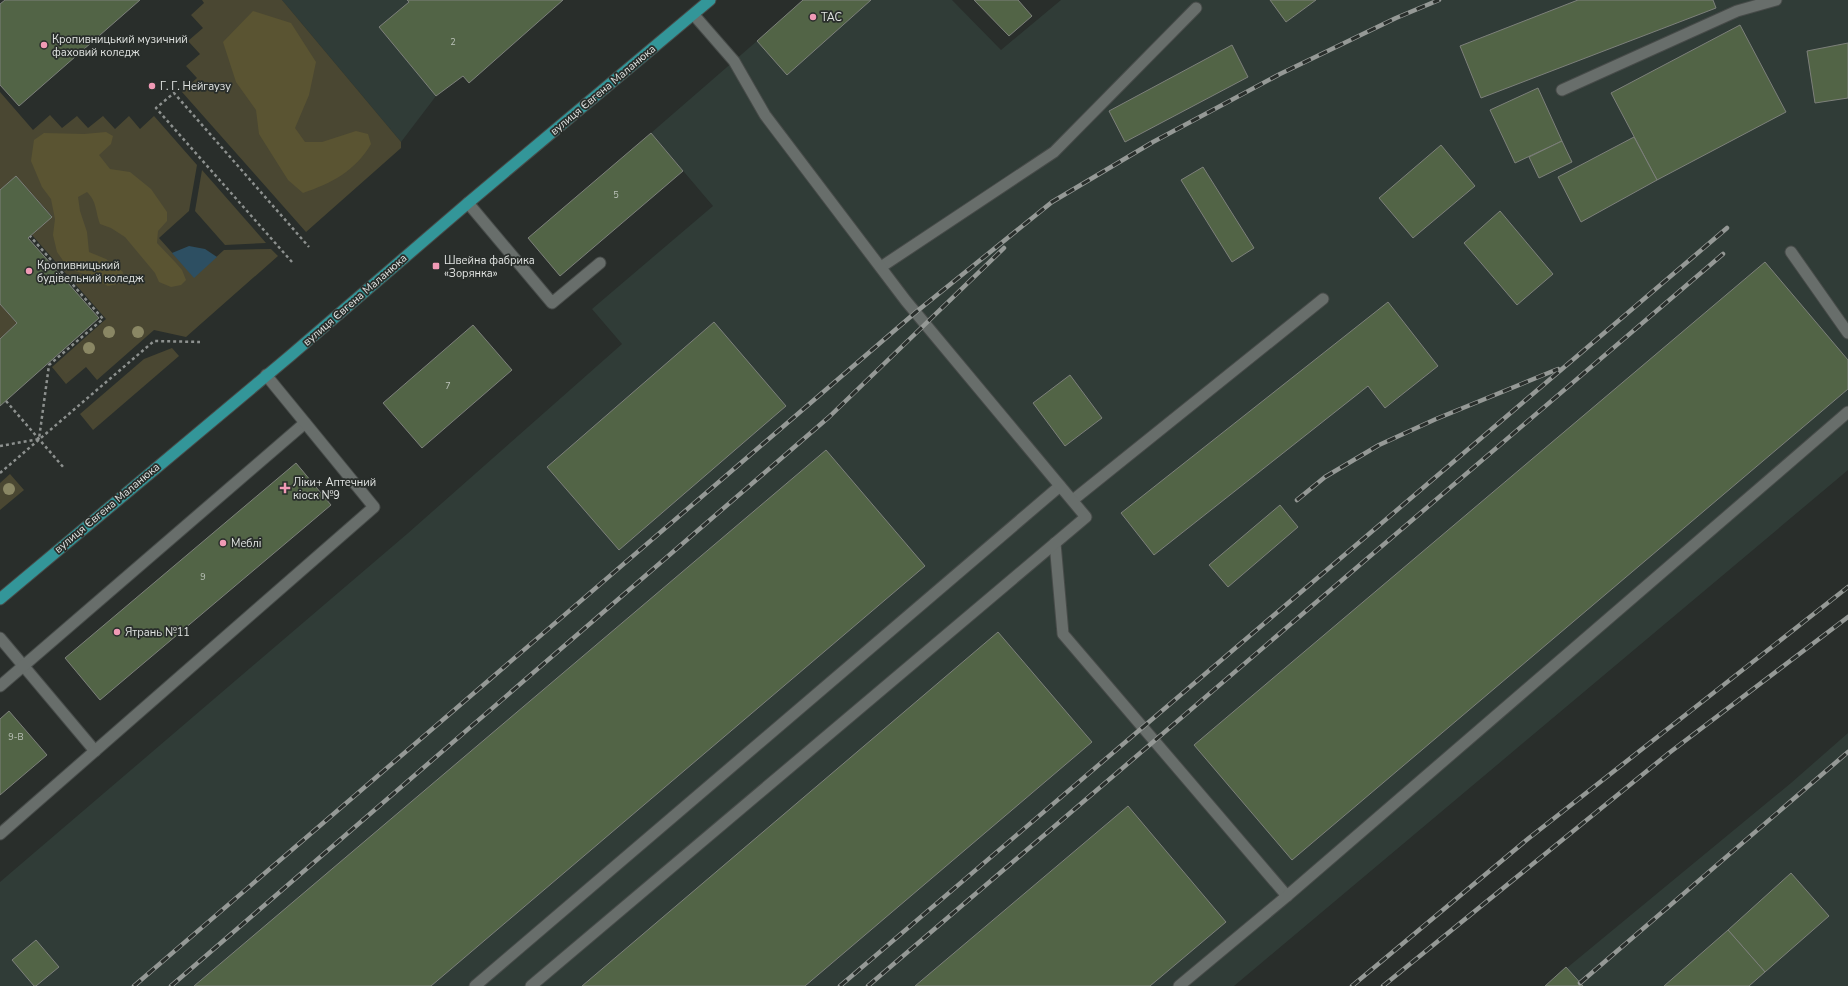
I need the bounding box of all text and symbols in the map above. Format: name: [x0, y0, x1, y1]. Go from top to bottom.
place label: ТАС: [821, 10, 842, 25]
marker: ТАС: [808, 12, 818, 22]
place label: Кропивницький музичний фаховий коледж: [52, 32, 188, 60]
house number: 2: [450, 36, 456, 48]
marker: Кропивницький музичний фаховий коледж: [39, 40, 49, 50]
street label: вулиця Євгена Маланюка: [547, 41, 659, 139]
place label: Г. Г. Нейгаузу: [160, 79, 231, 94]
marker: Г. Г. Нейгаузу: [147, 81, 157, 91]
house number: 5: [613, 189, 619, 201]
street label: вулиця Євгена Маланюка: [300, 251, 410, 349]
place label: Швейна фабрика «Зорянка»: [444, 253, 535, 281]
place label: Кропивницький будівельний коледж: [37, 258, 144, 286]
marker: Швейна фабрика «Зорянка»: [431, 261, 441, 271]
marker: Кропивницький будівельний коледж: [24, 266, 34, 276]
house number: 7: [445, 380, 451, 392]
street label: вулиця Євгена Маланюка: [51, 459, 163, 557]
place label: Ліки+ Аптечний кіоск №9: [293, 475, 376, 503]
marker: Ліки+ Аптечний кіоск №9: [280, 483, 290, 493]
place label: Меблі: [231, 536, 261, 551]
marker: Меблі: [218, 538, 228, 548]
house number: 9: [200, 571, 206, 583]
place label: Ятрань №11: [125, 625, 190, 640]
marker: Ятрань №11: [112, 627, 122, 637]
house number: 9-В: [8, 731, 24, 743]

